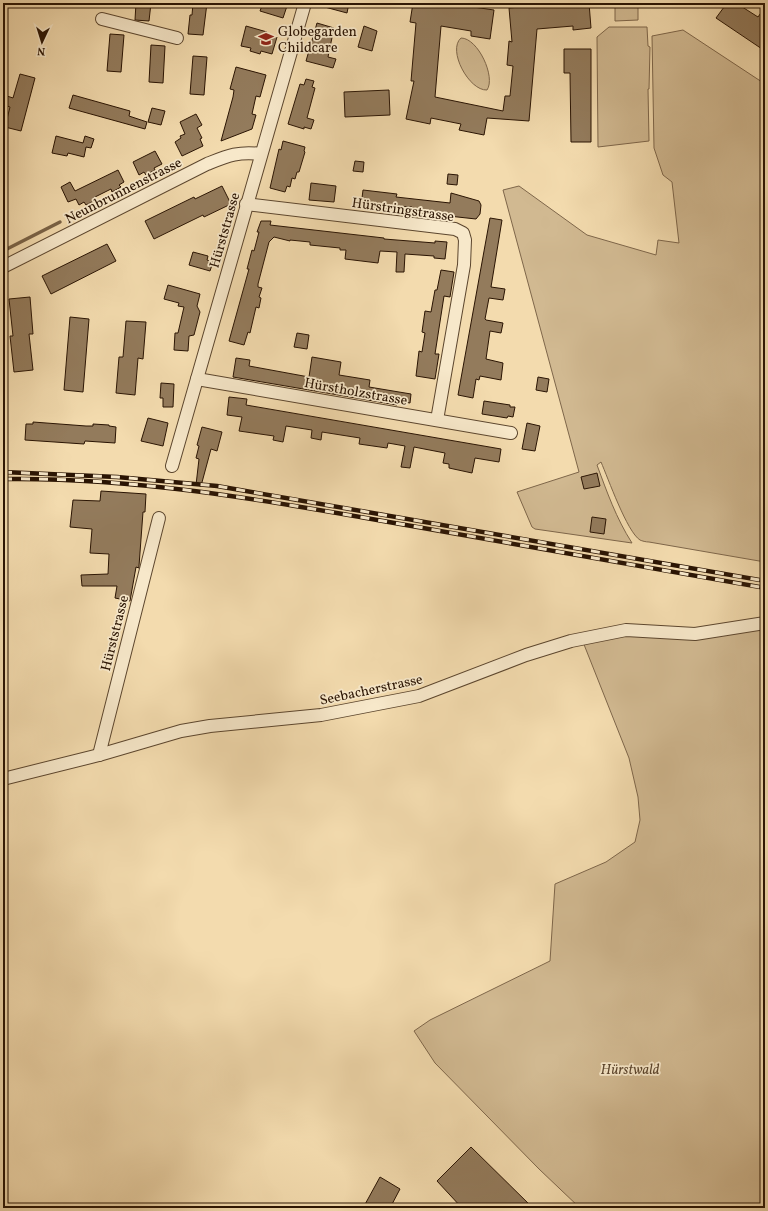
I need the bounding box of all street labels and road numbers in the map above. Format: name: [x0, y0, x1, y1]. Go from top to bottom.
street label: Neunbrunnenstrasse: [62, 153, 186, 229]
street label: Hürststrasse: [206, 190, 245, 270]
street label: Hürstringstrasse: [350, 194, 456, 227]
street label: Hürstholzstrasse: [303, 374, 409, 411]
street label: Hürststrasse: [97, 593, 134, 673]
street label: Seebacherstrasse: [318, 670, 425, 711]

